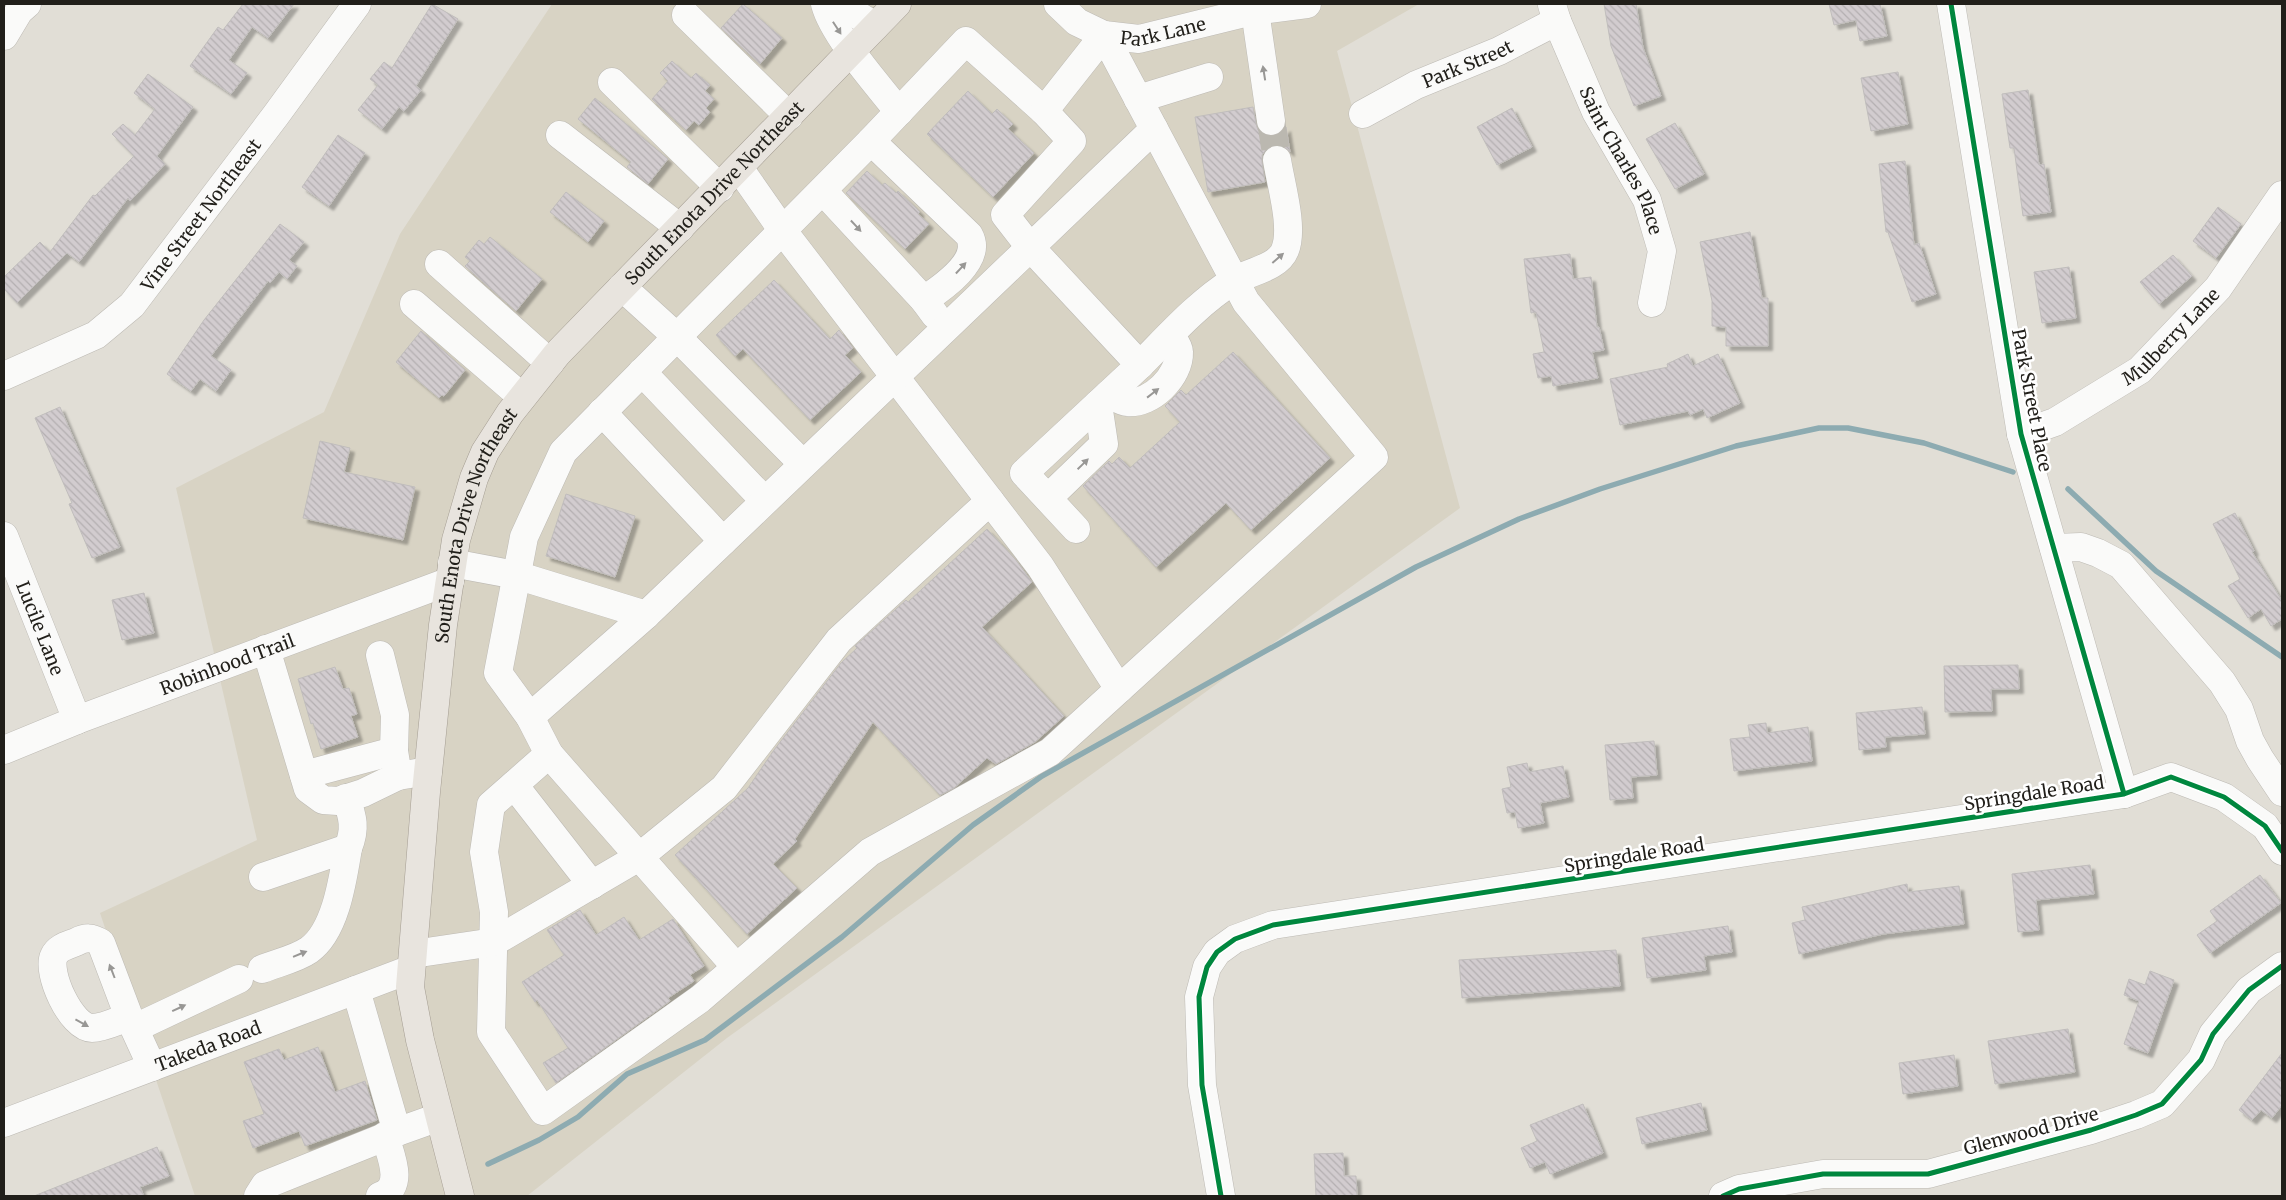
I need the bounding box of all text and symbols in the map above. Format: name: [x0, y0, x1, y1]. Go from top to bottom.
street label: Park Lane: [1119, 12, 1208, 51]
one-way arrow: [832, 21, 842, 35]
street label: Park Street: [1419, 34, 1517, 93]
one-way arrow: [1259, 64, 1267, 80]
street label: Saint Charles Place: [1575, 83, 1668, 237]
street label: South Enota Drive Northeast: [619, 96, 808, 289]
street label: Vine Street Northeast: [135, 134, 266, 296]
one-way arrow: [850, 220, 862, 232]
one-way arrow: [1271, 252, 1284, 263]
one-way arrow: [955, 263, 967, 275]
street label: Mulberry Lane: [2118, 283, 2224, 390]
street label: Park Street Place: [2007, 327, 2057, 473]
one-way arrow: [1146, 388, 1159, 399]
street label: South Enota Drive Northeast: [430, 403, 522, 644]
one-way arrow: [1077, 459, 1089, 471]
street label: Lucile Lane: [12, 578, 69, 678]
street label: Robinhood Trail: [157, 628, 298, 700]
street label: Springdale Road: [1962, 771, 2106, 815]
street label: Springdale Road: [1562, 833, 1706, 877]
one-way arrow: [293, 950, 308, 958]
one-way arrow: [108, 963, 116, 978]
one-way arrow: [172, 1003, 186, 1011]
street label: Takeda Road: [152, 1015, 264, 1076]
one-way arrow: [75, 1019, 90, 1027]
street label: Glenwood Drive: [1961, 1102, 2101, 1160]

